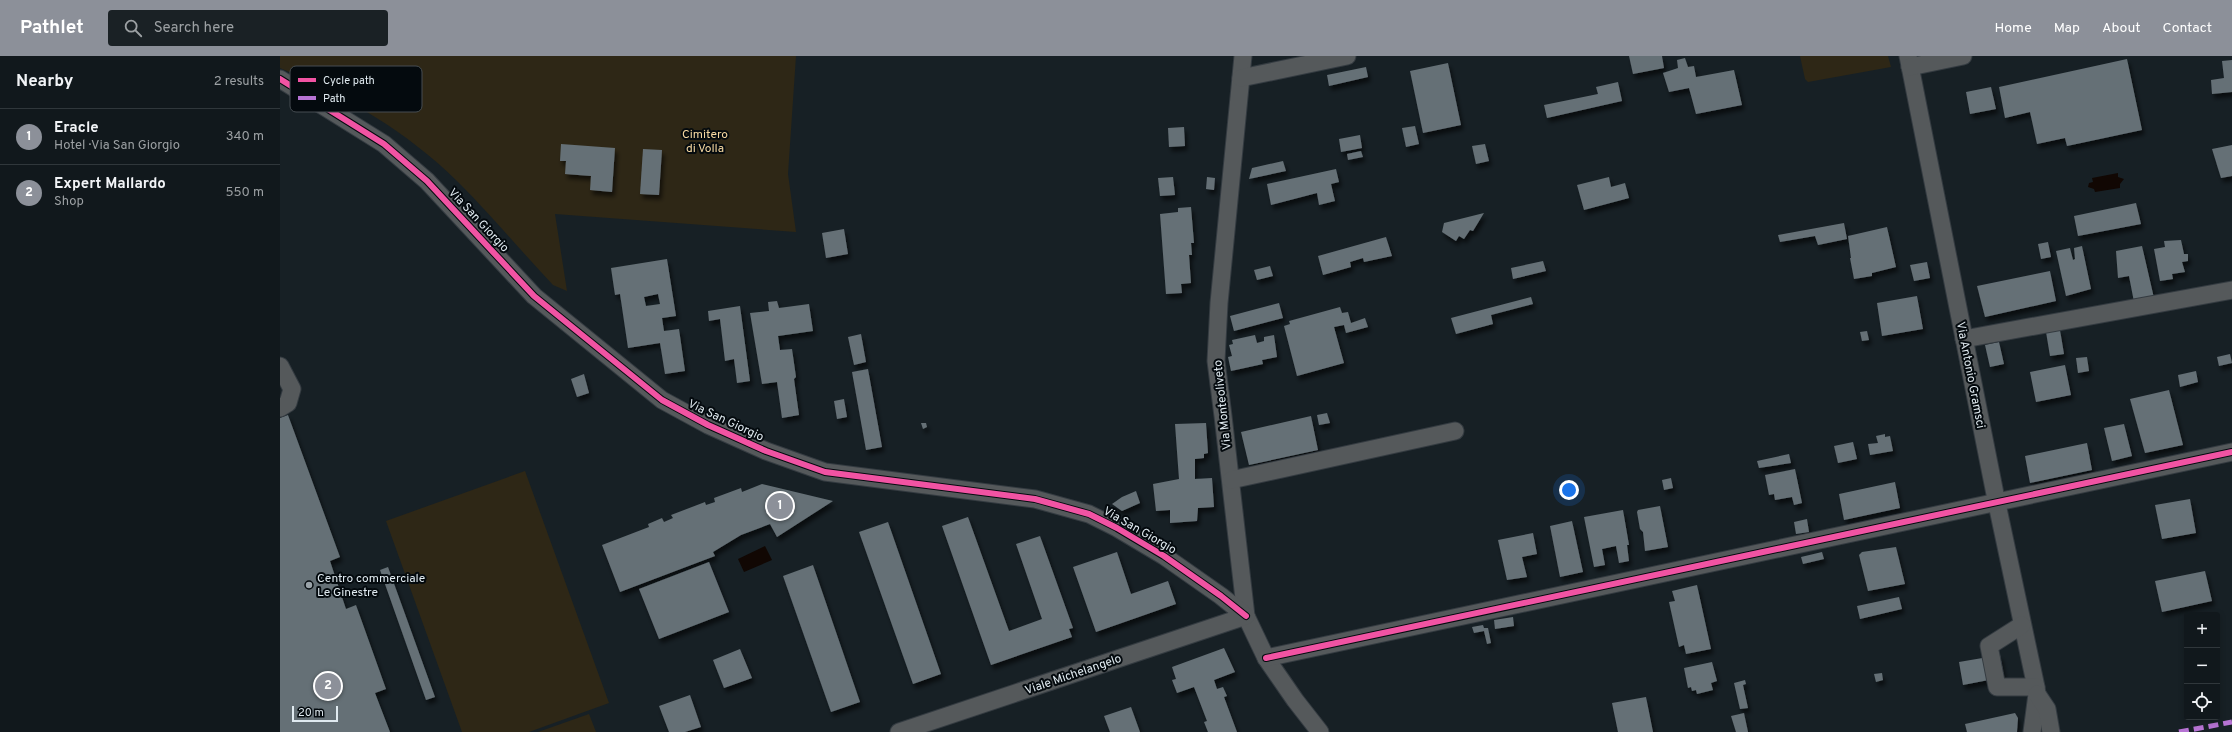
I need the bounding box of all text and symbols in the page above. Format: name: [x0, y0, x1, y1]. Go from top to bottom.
search box: [108, 10, 388, 46]
text: Pathlet: [20, 16, 84, 40]
icon: search: [122, 17, 144, 39]
text: Search here: [154, 19, 234, 38]
text: Home: [1995, 20, 2032, 37]
text: Map: [2054, 20, 2080, 37]
text: About: [2102, 20, 2141, 37]
text: Contact: [2163, 20, 2212, 37]
legend: [290, 66, 422, 112]
text: Nearby: [16, 71, 73, 93]
text: 2 results: [214, 74, 264, 90]
text: Cycle path: [323, 74, 375, 88]
text: Path: [323, 92, 345, 106]
text: Eracle: [54, 119, 99, 138]
park label: Cimitero di Volla: [682, 127, 728, 157]
text: 1: [26, 129, 32, 145]
text: 340 m: [226, 129, 264, 145]
text: Hotel · Via San Giorgio: [54, 138, 180, 154]
text: Expert Mallardo: [54, 175, 166, 194]
text: 2: [25, 185, 33, 201]
text: 550 m: [225, 185, 264, 201]
street label: Via San Giorgio: [444, 185, 512, 256]
text: Shop: [54, 194, 84, 210]
street label: Via Antonio Gramsci: [1952, 320, 1988, 430]
street label: Via Monteoliveto: [1210, 359, 1236, 451]
street label: Via San Giorgio: [685, 396, 766, 446]
your location: [1559, 480, 1579, 500]
pin: 1: [767, 491, 793, 521]
street label: Via San Giorgio: [1100, 503, 1179, 558]
place label: Centro commerciale Le Ginestre: [317, 571, 425, 601]
marker: Centro commerciale Le Ginestre: [304, 580, 314, 590]
map controls: [2184, 612, 2220, 720]
button: +: [2184, 612, 2220, 648]
button: −: [2184, 648, 2220, 684]
street label: Viale Michelangelo: [1023, 651, 1124, 699]
pin: 2: [315, 671, 341, 701]
button: locate: [2184, 684, 2220, 720]
scale bar: [292, 704, 338, 723]
text: 20 m: [298, 706, 324, 720]

